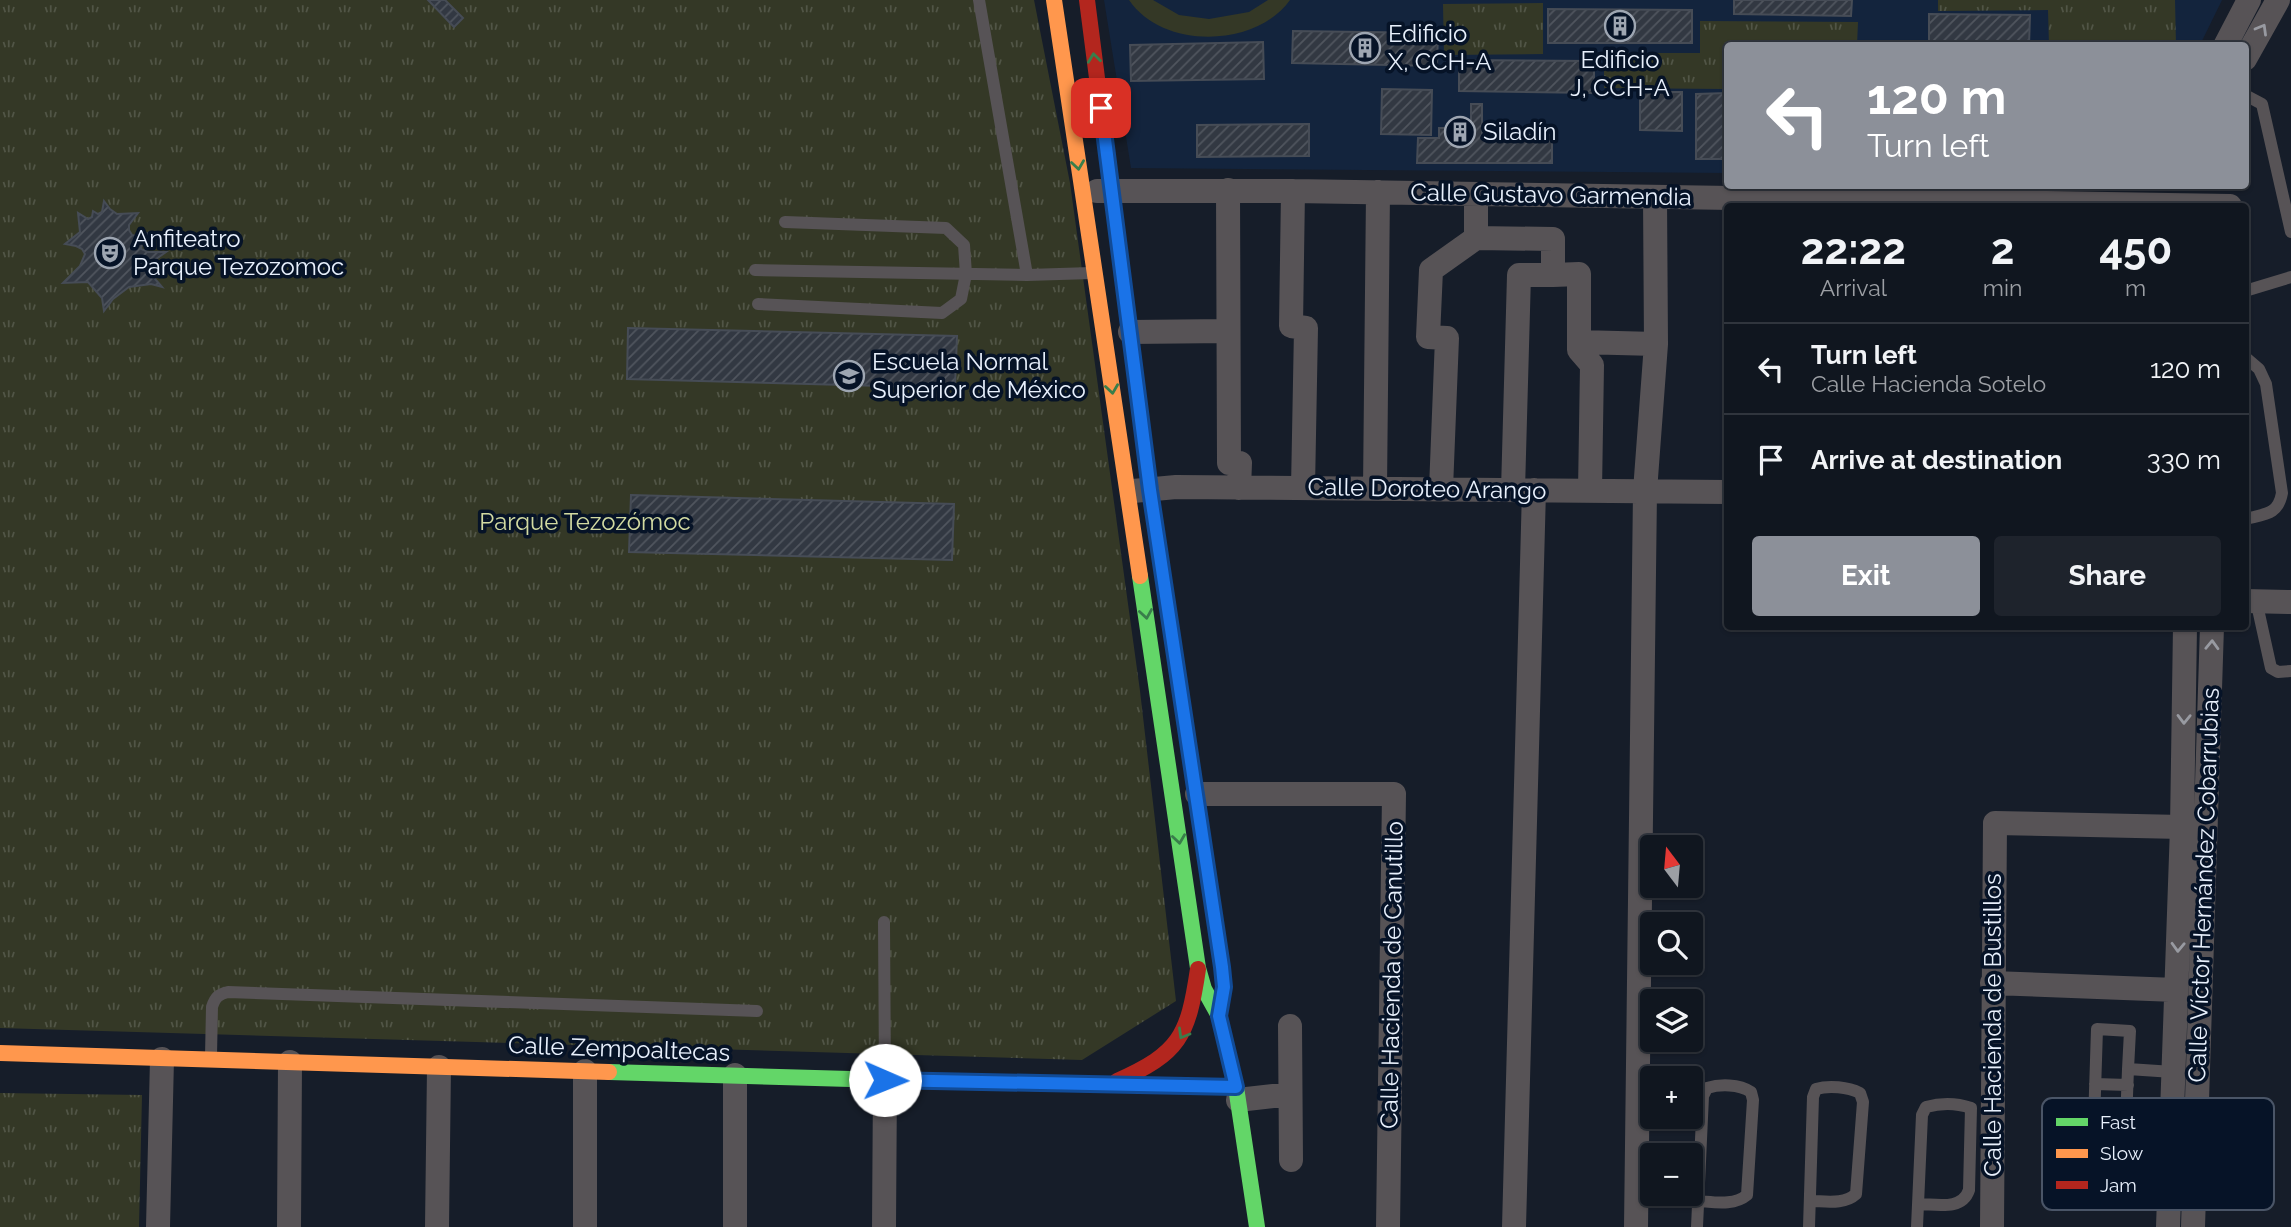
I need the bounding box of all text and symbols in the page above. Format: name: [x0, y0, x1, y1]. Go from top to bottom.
building icon: Edificio J, CCH-A: [1603, 9, 1637, 43]
place label: Edificio X, CCH-A: [1388, 19, 1491, 76]
one-way arrow: [2254, 24, 2267, 37]
building icon: Edificio X, CCH-A: [1348, 31, 1382, 65]
place label: Edificio J, CCH-A: [1570, 45, 1670, 102]
one-way arrow: [1087, 52, 1102, 63]
text: 120 m: [1867, 68, 2006, 125]
icon: left: [1752, 70, 1843, 161]
pin: [1071, 78, 1131, 138]
icon: arrive: [1082, 89, 1120, 127]
building icon: Siladín: [1443, 115, 1477, 149]
place label: Siladín: [1483, 117, 1557, 146]
text: Turn left: [1867, 127, 1989, 164]
one-way arrow: [1070, 159, 1085, 170]
street label: Calle Gustavo Garmendia: [1410, 178, 1692, 211]
place label: Anfiteatro Parque Tezozomoc: [133, 224, 344, 281]
text: 22:22: [1801, 225, 1906, 274]
text: 2: [1991, 225, 2014, 274]
text: 450: [2099, 225, 2172, 274]
theatre icon: Anfiteatro Parque Tezozomoc: [93, 236, 127, 270]
text: Arrival: [1820, 274, 1887, 301]
text: min: [1983, 274, 2022, 301]
text: m: [2125, 274, 2146, 301]
text: Turn left: [1811, 340, 1917, 370]
place label: Escuela Normal Superior de México: [872, 347, 1086, 404]
icon: left: [1752, 350, 1790, 388]
text: 120 m: [2150, 354, 2221, 384]
school or university icon: Escuela Normal Superior de México: [832, 359, 866, 393]
text: Calle Hacienda Sotelo: [1811, 370, 2046, 397]
one-way arrow: [1104, 384, 1119, 395]
icon: arrive: [1752, 441, 1790, 479]
text: Arrive at destination: [1811, 445, 2062, 475]
text: 330 m: [2147, 445, 2221, 475]
street label: Calle Doroteo Arango: [1307, 472, 1547, 505]
park label: Parque Tezozómoc: [479, 507, 691, 536]
button: Exit: [1752, 536, 1980, 616]
button: Share: [1994, 536, 2221, 616]
one-way arrow: [1138, 609, 1153, 620]
one-way arrow: [2204, 639, 2219, 650]
street label: Calle Víctor Hernández Cobarrubias: [2182, 687, 2225, 1083]
one-way arrow: [2176, 714, 2191, 725]
street label: Calle Hacienda de Canutillo: [1374, 821, 1409, 1129]
one-way arrow: [1172, 834, 1187, 845]
north arrow: [1640, 835, 1703, 898]
map controls: [1640, 835, 1703, 1206]
street label: Calle Hacienda de Bustillos: [1978, 873, 2007, 1177]
button: search: [1640, 912, 1703, 975]
one-way arrow: [2170, 941, 2185, 952]
button: layers: [1640, 989, 1703, 1052]
one-way arrow: [1178, 1026, 1191, 1039]
street label: Calle Zempoaltecas: [508, 1030, 731, 1067]
position arrow: [848, 1043, 922, 1117]
button: +: [1640, 1066, 1703, 1129]
legend: [2042, 1098, 2274, 1210]
text: Fast: [2100, 1111, 2136, 1133]
text: Slow: [2100, 1142, 2144, 1164]
button: −: [1640, 1143, 1703, 1206]
text: Jam: [2100, 1174, 2137, 1196]

